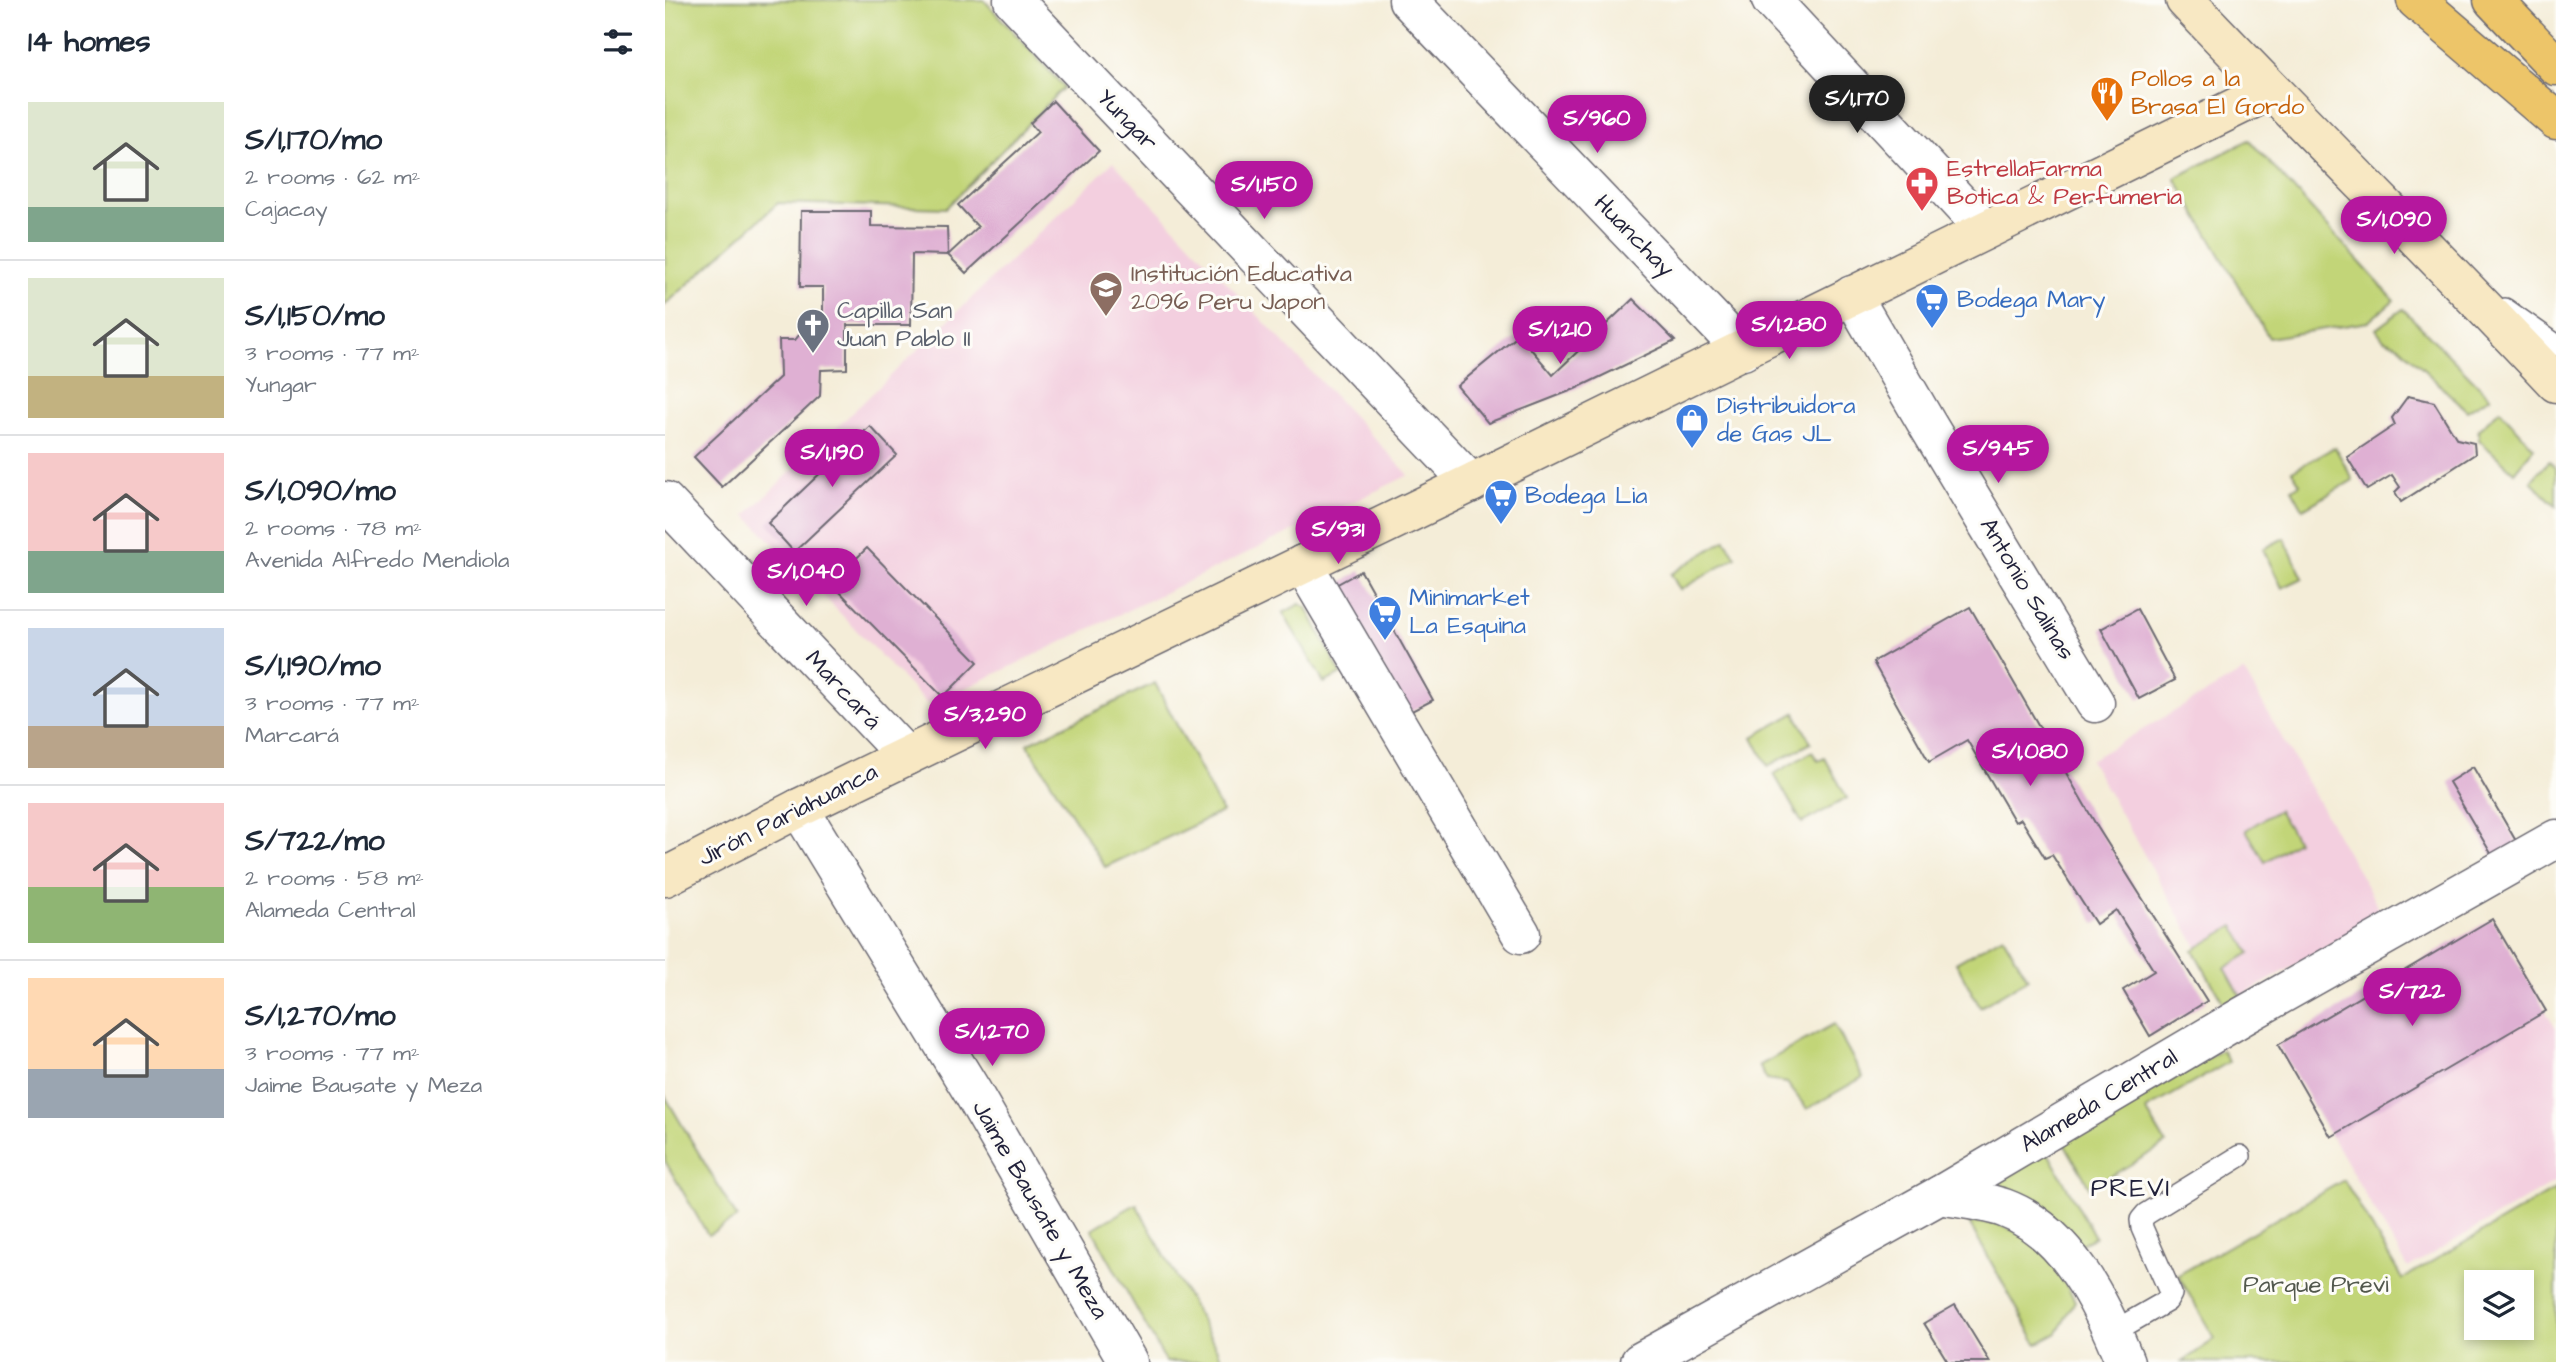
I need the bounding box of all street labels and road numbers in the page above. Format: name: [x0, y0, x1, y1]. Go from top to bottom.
street label: Yungar: [1088, 81, 1165, 159]
street label: Huanchay: [1585, 187, 1682, 286]
street label: Antonio Salinas: [1971, 511, 2083, 667]
street label: Marcará: [797, 643, 889, 737]
street label: Jirón Pariahuanca: [693, 755, 883, 875]
street label: Alameda Central: [2014, 1041, 2184, 1161]
street label: Jaime Bausate y Meza: [963, 1094, 1117, 1326]

